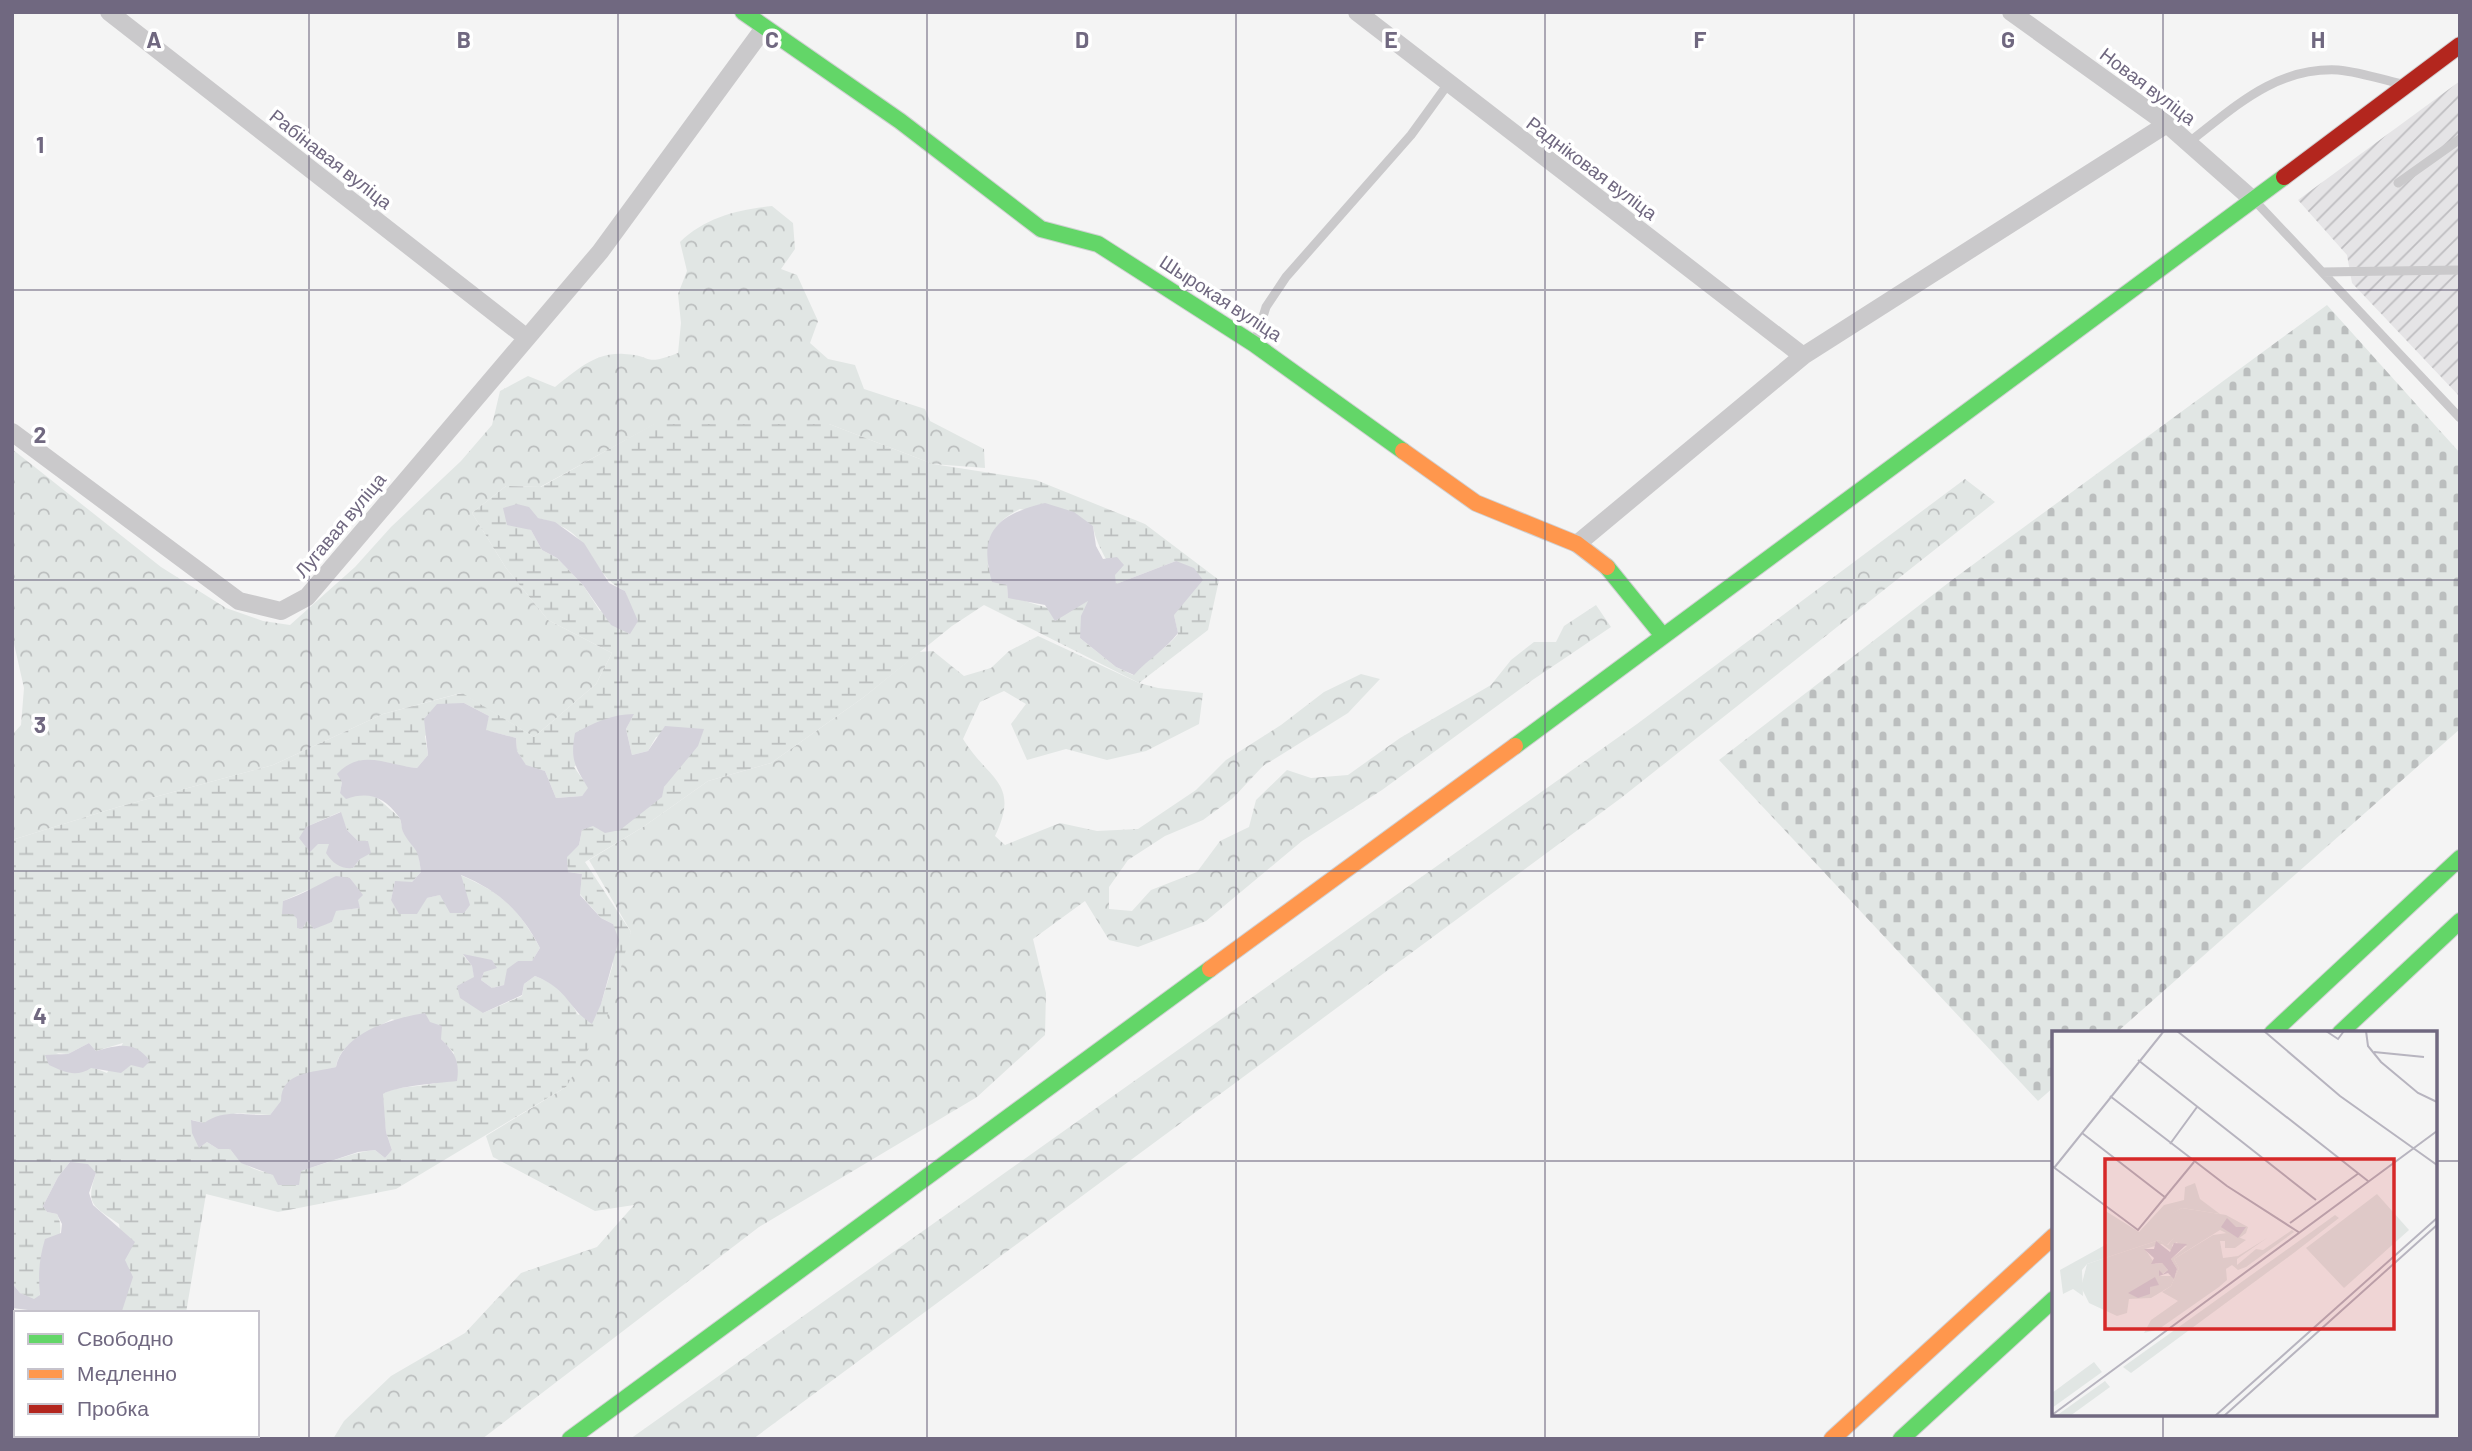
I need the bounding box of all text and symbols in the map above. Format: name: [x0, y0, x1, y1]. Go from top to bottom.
text: A: [146, 25, 162, 53]
text: B: [457, 25, 471, 53]
text: C: [765, 25, 779, 53]
text: D: [1075, 25, 1089, 53]
text: E: [1384, 25, 1398, 53]
text: F: [1694, 25, 1707, 53]
text: G: [2001, 25, 2015, 53]
text: H: [2311, 25, 2325, 53]
street label: Новая вуліца: [2096, 42, 2201, 129]
street label: Рабінавая вуліца: [266, 104, 397, 214]
street label: Радніковая вуліца: [1522, 111, 1662, 224]
text: 1: [36, 130, 44, 158]
street label: Шырокая вуліца: [1156, 250, 1287, 346]
text: 2: [34, 420, 46, 448]
street label: Лугавая вуліца: [289, 467, 390, 582]
text: 3: [34, 710, 46, 738]
text: 4: [33, 1001, 47, 1029]
inset map: [2052, 1031, 2437, 1416]
legend: [14, 1311, 259, 1437]
text: Свободно: [77, 1325, 174, 1350]
text: Медленно: [77, 1360, 177, 1385]
text: Пробка: [77, 1395, 149, 1420]

